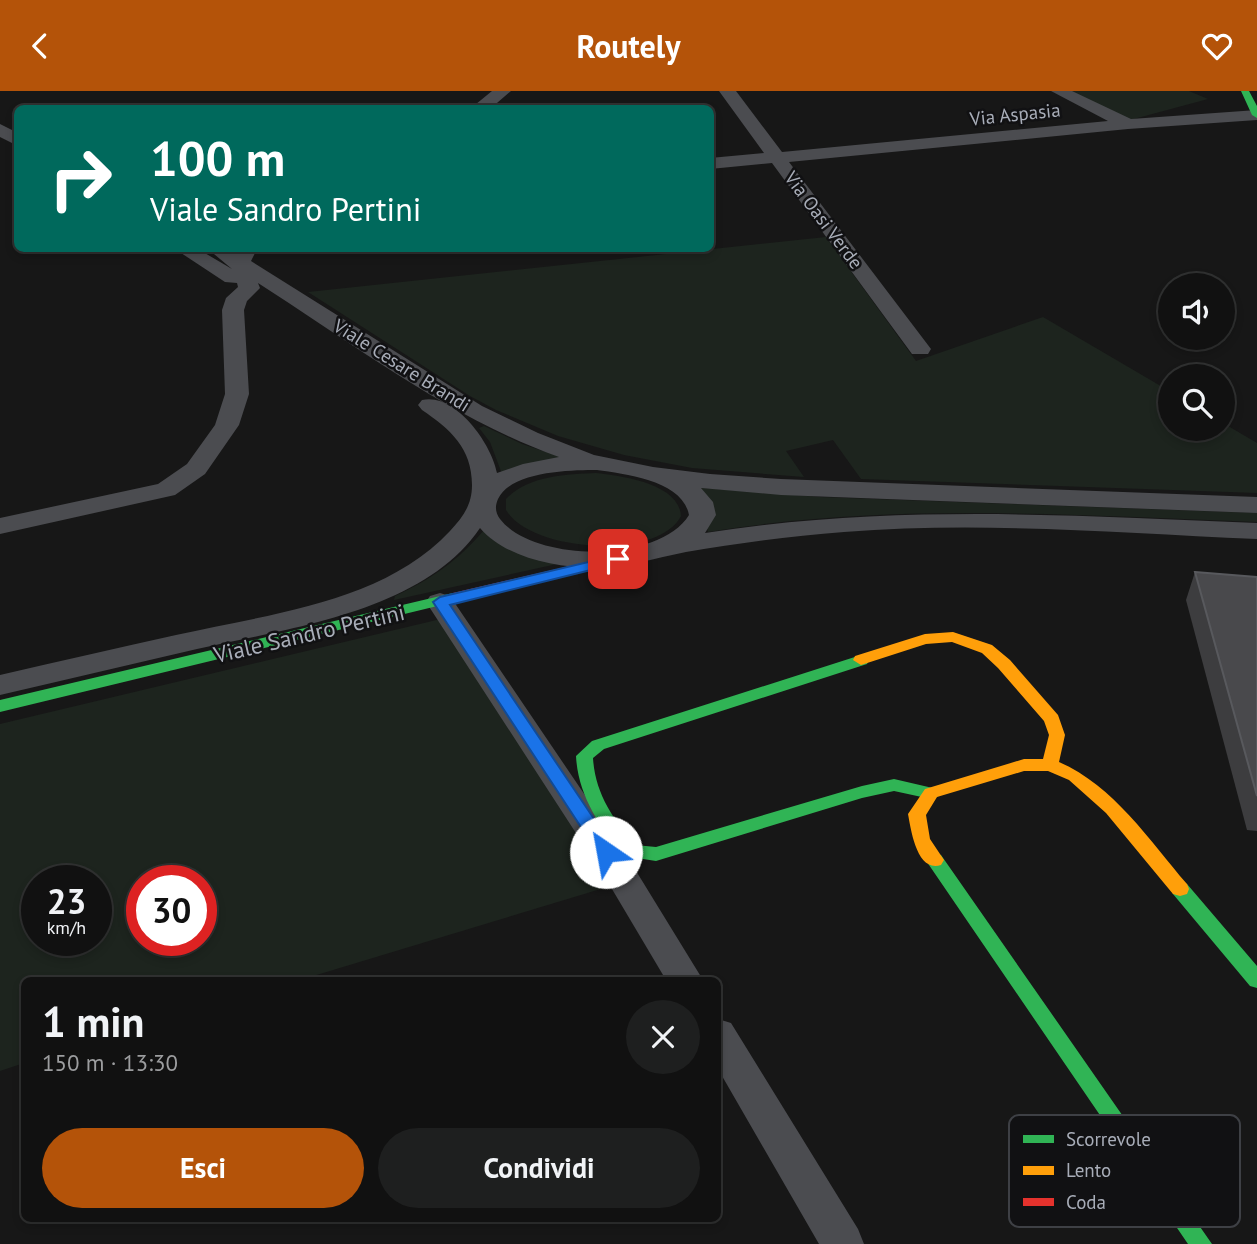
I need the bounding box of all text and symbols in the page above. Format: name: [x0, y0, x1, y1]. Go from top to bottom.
text: Routely: [576, 25, 681, 67]
icon: back: [21, 27, 59, 65]
icon: heart: [1198, 27, 1236, 65]
street label: Via Aspasia: [967, 97, 1062, 131]
text: 100 m: [150, 126, 285, 190]
icon: right: [35, 133, 126, 224]
street label: Via Oasi Verde: [779, 166, 869, 274]
text: Viale Sandro Pertini: [150, 188, 421, 230]
map controls: [1158, 273, 1235, 441]
button: sound: [1158, 273, 1235, 350]
street label: Viale Cesare Brandi: [328, 313, 475, 417]
button: search: [1158, 364, 1235, 441]
pin: [588, 529, 648, 589]
icon: arrive: [599, 540, 637, 578]
street label: Viale Sandro Pertini: [210, 597, 407, 669]
position arrow: [569, 815, 643, 889]
speed limit sign: 30: [126, 865, 217, 956]
text: 23: [47, 878, 86, 924]
text: km/h: [47, 916, 86, 939]
text: 1 min: [42, 994, 144, 1049]
button: close: [626, 1000, 700, 1074]
text: 150 m · 13:30: [42, 1048, 178, 1077]
legend: [1009, 1115, 1240, 1227]
text: Scorrevole: [1066, 1127, 1151, 1151]
button: Esci: [42, 1128, 364, 1208]
button: Condividi: [378, 1128, 700, 1208]
text: Lento: [1066, 1158, 1111, 1182]
text: Coda: [1066, 1190, 1106, 1214]

